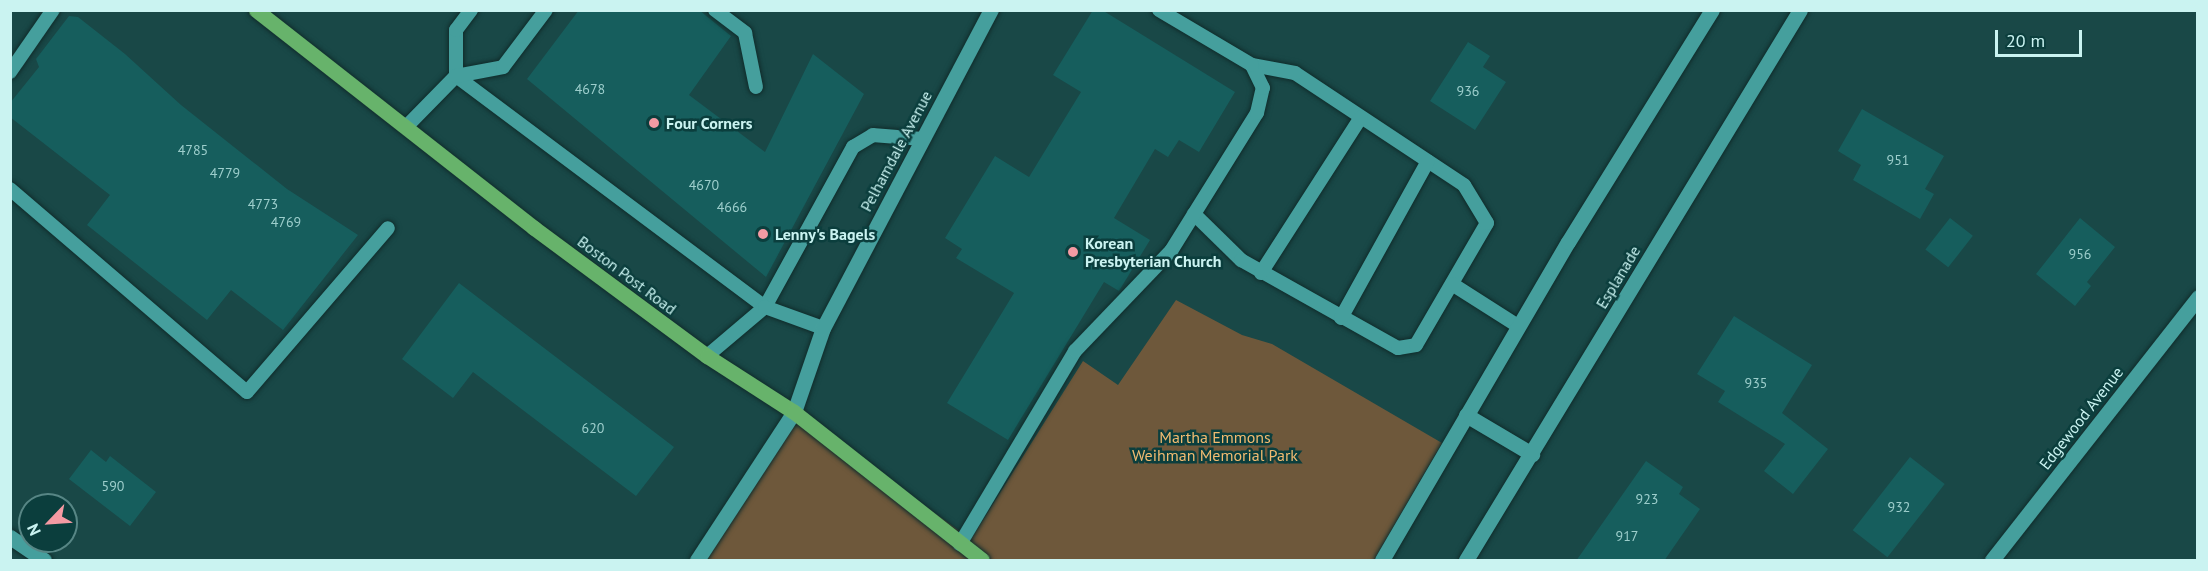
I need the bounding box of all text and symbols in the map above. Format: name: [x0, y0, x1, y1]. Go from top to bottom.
scale bar: [1998, 18, 2085, 56]
text: 20 m: [2006, 29, 2045, 52]
house number: 4678: [575, 81, 605, 97]
house number: 936: [1457, 83, 1479, 99]
street label: Pelhamdale Avenue: [856, 87, 936, 215]
place label: Four Corners: [666, 113, 753, 133]
marker: Four Corners: [647, 116, 661, 130]
house number: 4785: [178, 142, 208, 158]
house number: 951: [1887, 152, 1909, 168]
house number: 4779: [210, 165, 240, 181]
house number: 4670: [689, 177, 719, 193]
house number: 4773: [248, 196, 278, 212]
house number: 4666: [717, 199, 747, 215]
house number: 4769: [271, 214, 301, 230]
place label: Lenny's Bagels: [775, 224, 875, 244]
marker: Lenny's Bagels: [756, 227, 770, 241]
street label: Boston Post Road: [574, 232, 680, 318]
place label: Korean Presbyterian Church: [1085, 233, 1222, 271]
street label: Esplanade: [1592, 242, 1644, 312]
marker: Korean Presbyterian Church: [1066, 245, 1080, 259]
house number: 956: [2069, 246, 2091, 262]
street label: Edgewood Avenue: [2035, 363, 2127, 473]
house number: 935: [1745, 375, 1767, 391]
house number: 620: [582, 420, 604, 436]
park label: Martha Emmons Weihman Memorial Park: [1132, 427, 1298, 465]
house number: 590: [102, 478, 124, 494]
house number: 923: [1636, 491, 1658, 507]
north arrow: [18, 493, 78, 553]
house number: 932: [1888, 499, 1910, 515]
text: N: [22, 521, 45, 539]
house number: 917: [1616, 528, 1638, 544]

